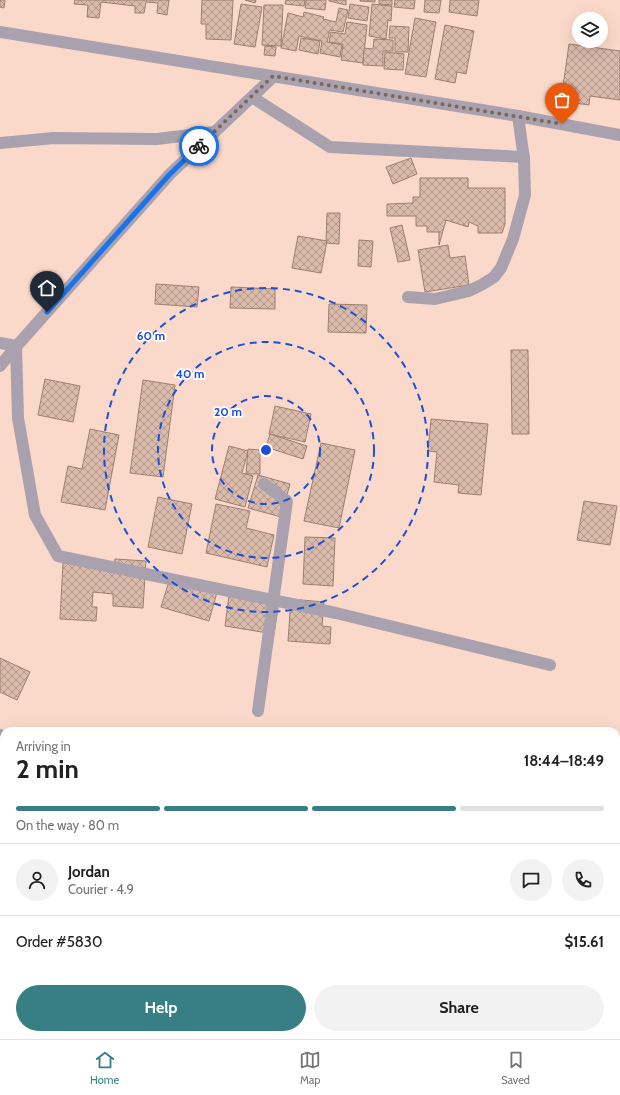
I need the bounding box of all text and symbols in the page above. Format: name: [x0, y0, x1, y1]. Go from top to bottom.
map controls: [572, 12, 608, 48]
button: layers: [572, 12, 608, 48]
pin: [545, 83, 579, 124]
icon: bag: [551, 89, 573, 111]
courier: [179, 126, 219, 166]
icon: bike: [188, 135, 210, 157]
pin: [30, 271, 64, 312]
icon: home: [36, 277, 58, 299]
text: 60 m: [137, 328, 165, 343]
text: 40 m: [175, 366, 205, 381]
text: 20 m: [214, 404, 242, 419]
centre of rings: [259, 443, 273, 457]
text: Arriving in: [16, 738, 71, 754]
text: 18:44–18:49: [524, 752, 604, 770]
text: 2 min: [16, 753, 79, 785]
text: On the way · 80 m: [16, 817, 119, 833]
button: person: [16, 859, 58, 901]
button: chat: [510, 859, 552, 901]
button: phone: [562, 859, 604, 901]
text: Jordan: [68, 863, 110, 881]
text: Courier · 4.9: [68, 881, 134, 897]
text: Order #5830: [16, 933, 102, 951]
text: $15.61: [564, 933, 604, 951]
button: Help: [16, 985, 306, 1031]
button: Share: [314, 985, 604, 1031]
tab: Home: [90, 1049, 119, 1087]
tab: Map: [299, 1049, 321, 1087]
tab: Saved: [501, 1049, 530, 1087]

